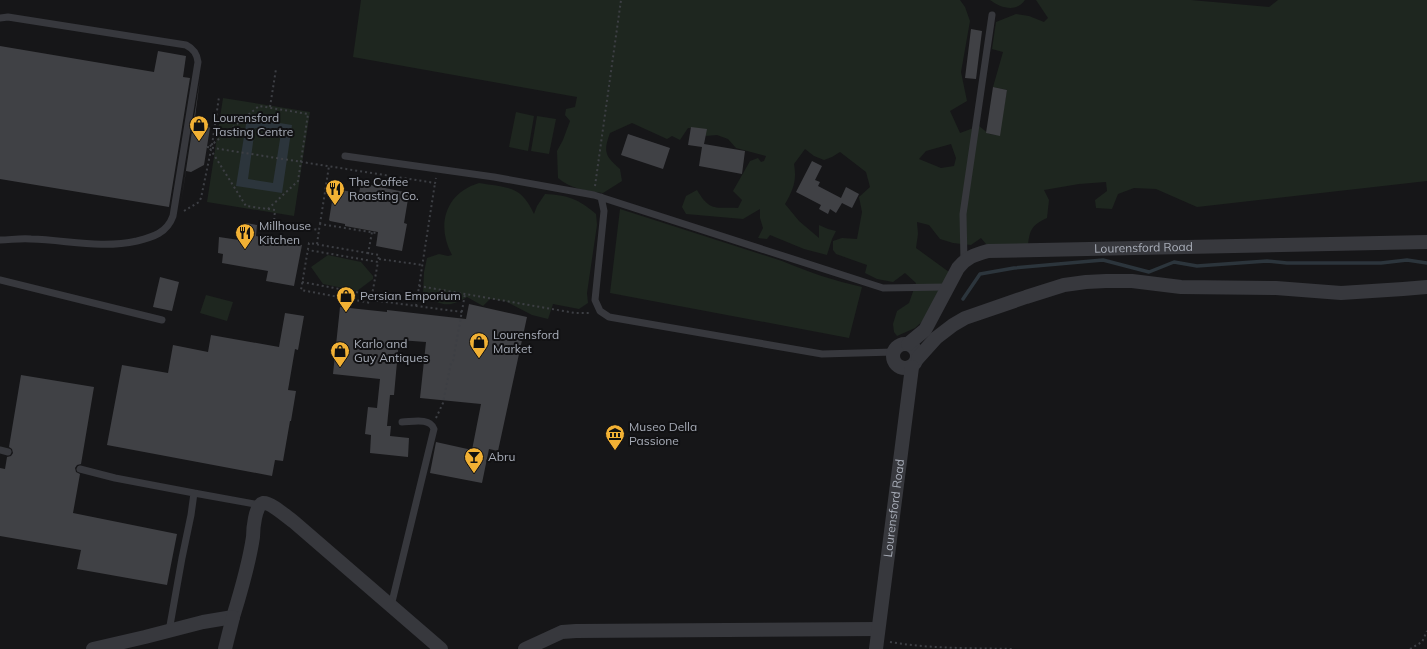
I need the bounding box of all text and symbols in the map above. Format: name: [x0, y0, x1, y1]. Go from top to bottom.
place label: Lourensford Tasting Centre: [213, 110, 293, 139]
shop icon: Lourensford Tasting Centre: [188, 114, 210, 142]
place label: The Coffee Roasting Co.: [349, 174, 419, 203]
restaurant icon: The Coffee Roasting Co.: [324, 178, 346, 206]
place label: Millhouse Kitchen: [259, 218, 311, 247]
restaurant icon: Millhouse Kitchen: [234, 222, 256, 250]
street label: Lourensford Road: [1094, 239, 1193, 256]
shop icon: Persian Emporium: [335, 285, 357, 313]
place label: Persian Emporium: [360, 288, 461, 303]
place label: Lourensford Market: [493, 327, 559, 356]
shop icon: Lourensford Market: [468, 331, 490, 359]
place label: Karlo and Guy Antiques: [354, 336, 429, 365]
shop icon: Karlo and Guy Antiques: [329, 340, 351, 368]
place label: Museo Della Passione: [629, 419, 697, 448]
museum icon: Museo Della Passione: [604, 423, 626, 451]
bar icon: Abru: [463, 446, 485, 474]
place label: Abru: [488, 449, 515, 464]
street label: Lourensford Road: [880, 458, 907, 558]

